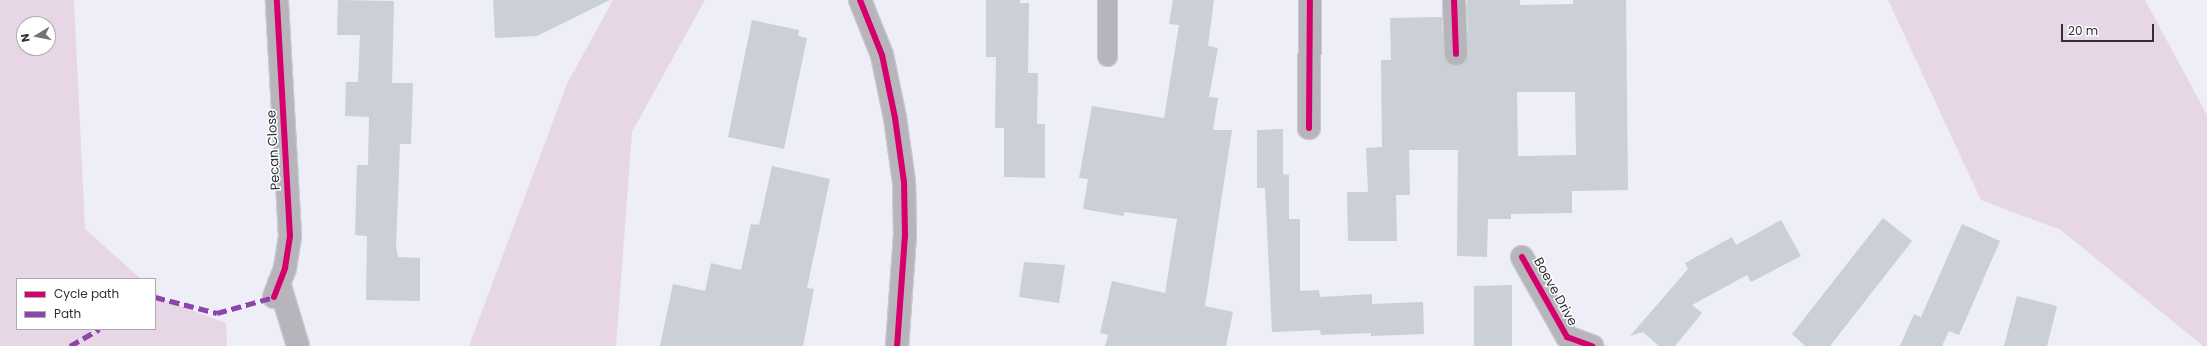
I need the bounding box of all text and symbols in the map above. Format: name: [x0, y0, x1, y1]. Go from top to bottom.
north arrow: [16, 16, 56, 56]
scale bar: [2063, 16, 2156, 42]
text: 20 m: [2068, 22, 2098, 39]
text: N: [17, 32, 34, 43]
street label: Pecan Close: [264, 109, 284, 191]
street label: Boeve Drive: [1530, 255, 1580, 329]
legend: [16, 278, 156, 330]
text: Cycle path: [54, 285, 119, 302]
text: Path: [54, 305, 81, 322]

